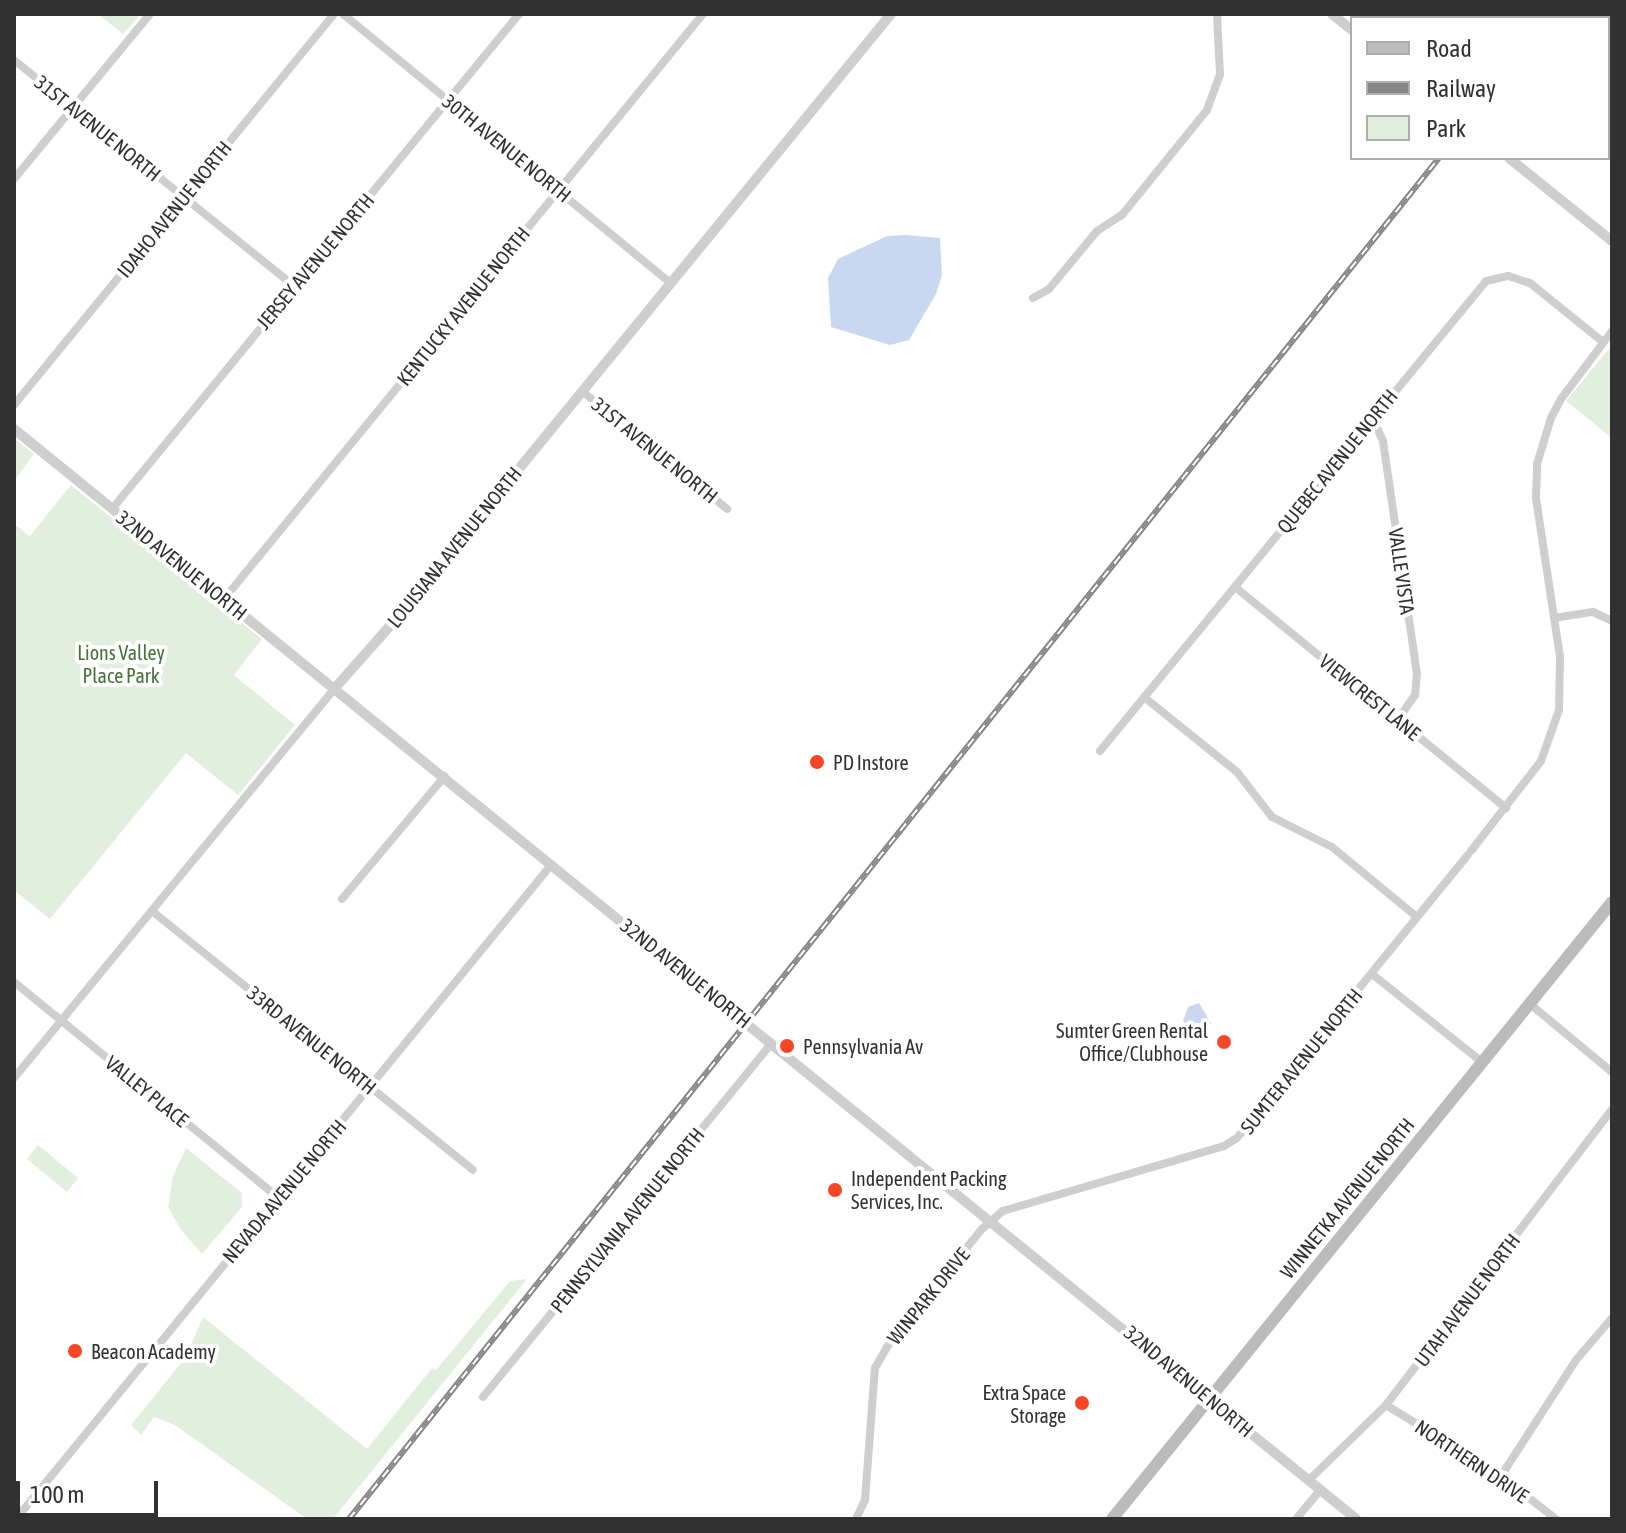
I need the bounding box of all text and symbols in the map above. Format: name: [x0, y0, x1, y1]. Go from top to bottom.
legend: [1350, 16, 1610, 160]
text: Road: [1426, 35, 1472, 62]
street label: 31ST AVENUE NORTH: [30, 70, 166, 186]
text: Railway: [1426, 75, 1496, 102]
street label: 30TH AVENUE NORTH: [438, 89, 576, 207]
text: Park: [1426, 115, 1466, 142]
street label: IDAHO AVENUE NORTH: [112, 136, 236, 282]
street label: JERSEY AVENUE NORTH: [251, 188, 379, 334]
street label: KENTUCKY AVENUE NORTH: [391, 222, 535, 390]
street label: QUEBEC AVENUE NORTH: [1272, 384, 1402, 538]
street label: 31ST AVENUE NORTH: [587, 392, 723, 508]
street label: LOUISIANA AVENUE NORTH: [382, 462, 526, 632]
street label: 32ND AVENUE NORTH: [112, 505, 252, 625]
street label: VALLE VISTA: [1384, 526, 1420, 616]
park label: Lions Valley Place Park: [77, 641, 165, 688]
street label: VIEWCREST LANE: [1315, 649, 1425, 745]
place label: PD Instore: [833, 750, 909, 774]
marker: PD Instore: [808, 753, 826, 771]
street label: 32ND AVENUE NORTH: [616, 913, 756, 1033]
street label: 33RD AVENUE NORTH: [243, 981, 381, 1099]
street label: SUMTER AVENUE NORTH: [1235, 983, 1367, 1139]
place label: Sumter Green Rental Office/Clubhouse: [1056, 1018, 1208, 1065]
marker: Sumter Green Rental Office/Clubhouse: [1215, 1033, 1233, 1051]
place label: Pennsylvania Av: [803, 1034, 923, 1058]
marker: Pennsylvania Av: [778, 1037, 796, 1055]
street label: VALLEY PLACE: [101, 1050, 193, 1132]
street label: WINNETKA AVENUE NORTH: [1275, 1113, 1419, 1283]
street label: NEVADA AVENUE NORTH: [217, 1114, 351, 1268]
street label: PENNSYLVANIA AVENUE NORTH: [545, 1123, 709, 1317]
place label: Independent Packing Services, Inc.: [851, 1166, 1007, 1213]
marker: Independent Packing Services, Inc.: [826, 1181, 844, 1199]
street label: UTAH AVENUE NORTH: [1409, 1229, 1525, 1371]
street label: WINPARK DRIVE: [882, 1243, 974, 1349]
street label: 32ND AVENUE NORTH: [1120, 1320, 1258, 1442]
place label: Beacon Academy: [91, 1339, 216, 1363]
marker: Beacon Academy: [66, 1342, 84, 1360]
place label: Extra Space Storage: [982, 1380, 1066, 1427]
marker: Extra Space Storage: [1073, 1394, 1091, 1412]
street label: NORTHERN DRIVE: [1411, 1414, 1533, 1508]
scale bar: [20, 1465, 162, 1515]
text: 100 m: [30, 1481, 84, 1508]

